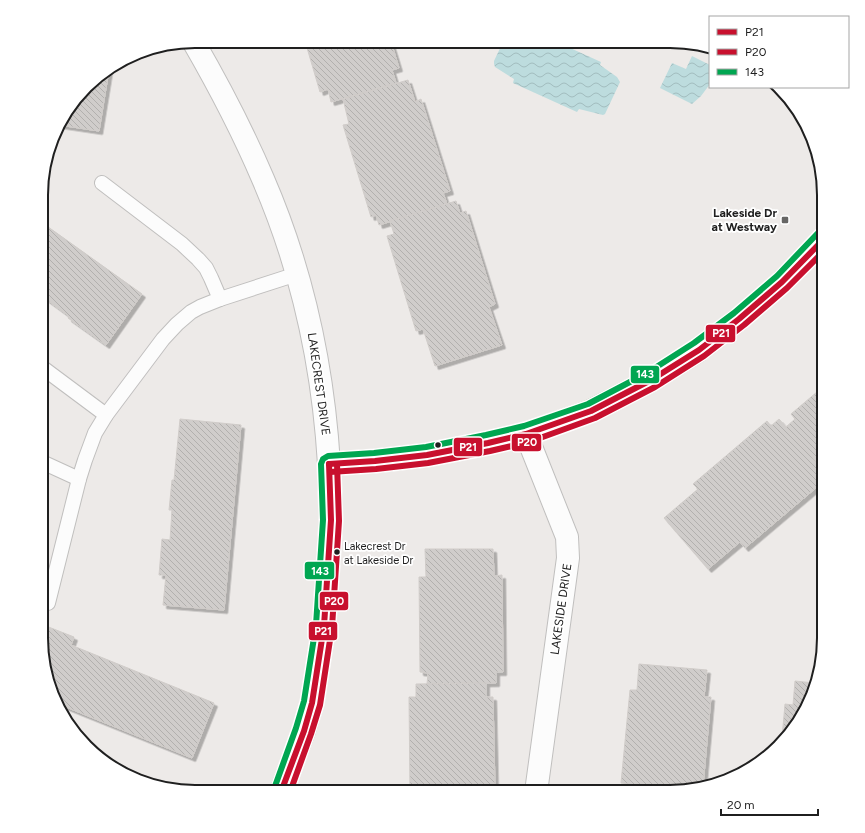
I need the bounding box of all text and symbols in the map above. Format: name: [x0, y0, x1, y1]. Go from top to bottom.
legend: [709, 16, 849, 88]
text: P21: [745, 25, 764, 39]
text: P20: [745, 45, 767, 59]
text: 143: [745, 65, 764, 79]
place label: Lakeside Dr at Westway: [712, 206, 777, 234]
marker: Lakeside Dr at Westway: [780, 215, 790, 225]
line badge: P21: [705, 324, 736, 343]
text: P21: [712, 327, 730, 340]
street label: LAKECREST DRIVE: [305, 332, 333, 436]
line badge: 143: [630, 365, 660, 384]
text: 143: [636, 368, 654, 381]
line badge: P20: [511, 433, 542, 452]
text: P20: [517, 436, 537, 449]
line badge: P21: [453, 437, 483, 457]
unlabelled marker: [433, 440, 443, 450]
text: P21: [459, 441, 477, 454]
place label: Lakecrest Dr at Lakeside Dr: [344, 540, 413, 567]
marker: Lakecrest Dr at Lakeside Dr: [332, 547, 342, 557]
line badge: 143: [304, 561, 335, 580]
street label: LAKESIDE DRIVE: [548, 562, 574, 656]
text: 143: [311, 565, 329, 578]
line badge: P20: [319, 591, 349, 611]
text: P20: [324, 595, 344, 608]
line badge: P21: [308, 621, 338, 641]
text: P21: [314, 625, 332, 638]
scale bar: [721, 791, 818, 817]
text: 20 m: [727, 798, 755, 812]

